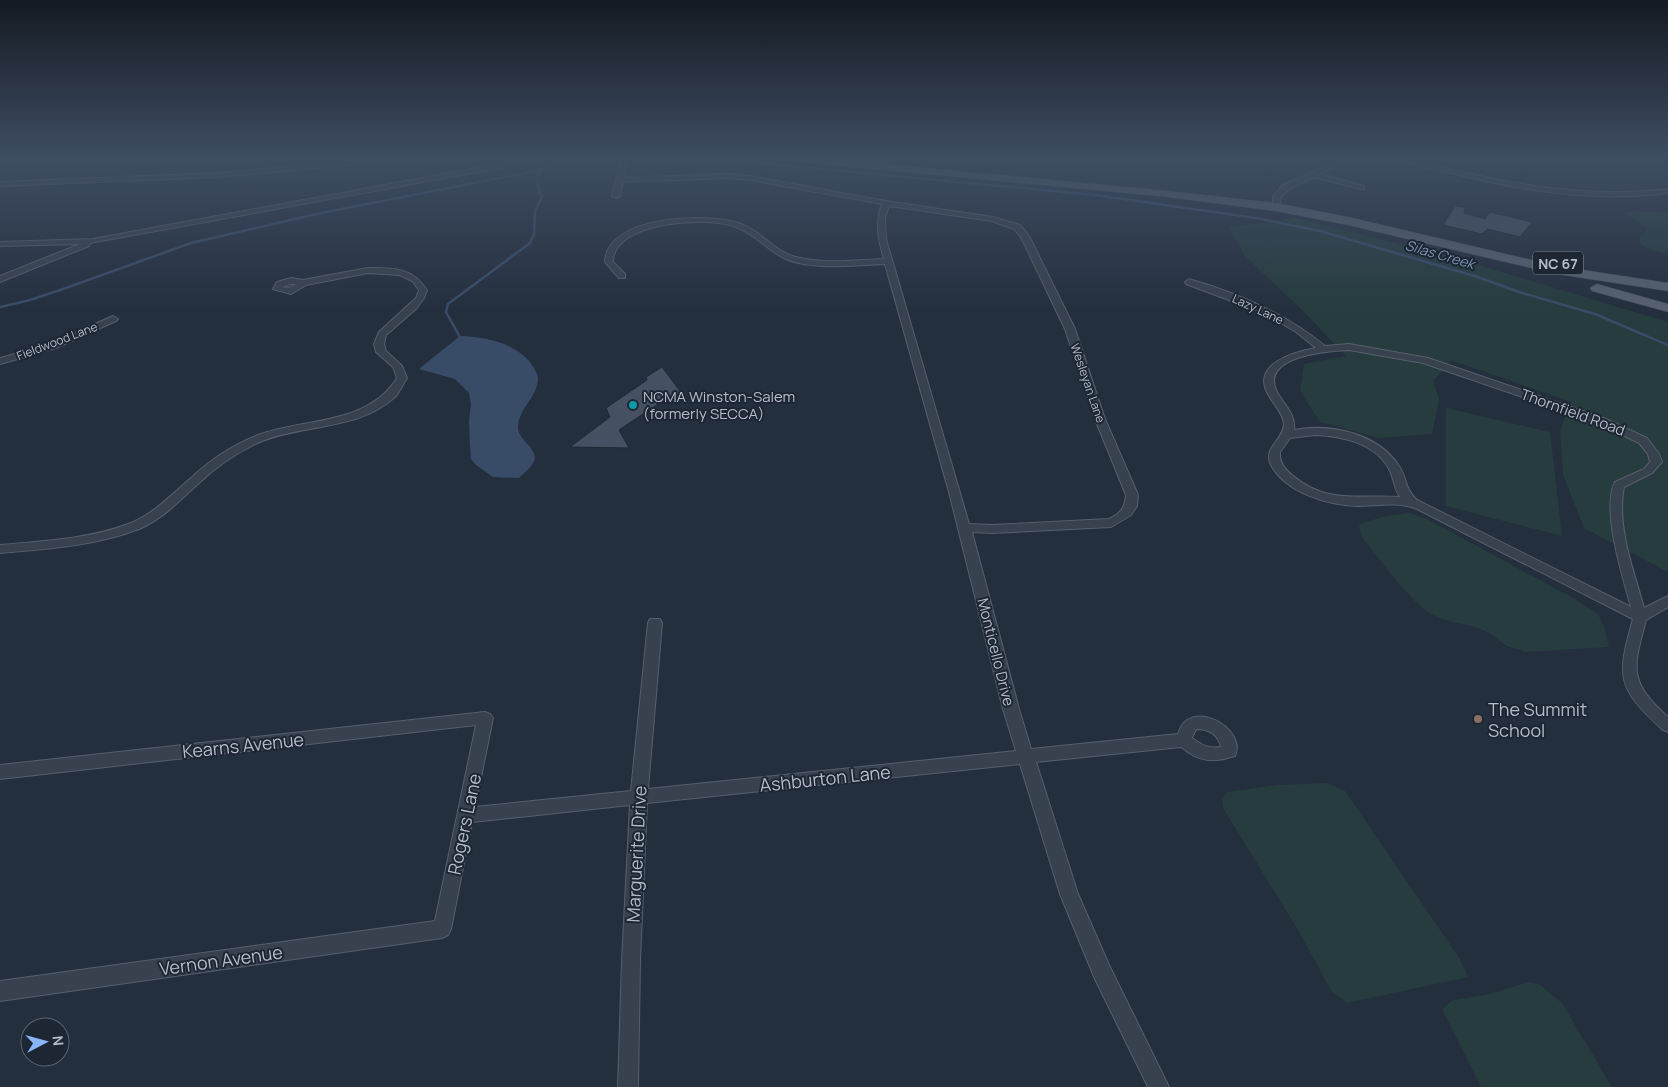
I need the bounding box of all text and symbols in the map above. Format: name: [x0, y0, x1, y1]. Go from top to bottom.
water label: Silas Creek: [1403, 235, 1479, 274]
road number: NC 67: [1533, 252, 1583, 274]
street label: Lazy Lane: [1230, 290, 1286, 328]
street label: Fieldwood Lane: [14, 318, 100, 364]
street label: Wesleyan Lane: [1067, 341, 1109, 425]
street label: Thornfield Road: [1518, 383, 1628, 441]
place label: NCMA Winston-Salem (formerly SECCA): [643, 386, 795, 424]
marker: NCMA Winston-Salem (formerly SECCA): [627, 399, 639, 411]
street label: Monticello Drive: [972, 596, 1020, 708]
place label: The Summit School: [1488, 697, 1587, 742]
marker: The Summit School: [1472, 713, 1484, 725]
street label: Kearns Avenue: [181, 727, 305, 763]
street label: Ashburton Lane: [758, 759, 892, 797]
street label: Rogers Lane: [442, 771, 486, 877]
street label: Marguerite Drive: [620, 785, 652, 923]
street label: Vernon Avenue: [158, 939, 284, 981]
north arrow: [20, 1017, 70, 1067]
text: N: [48, 1035, 68, 1047]

